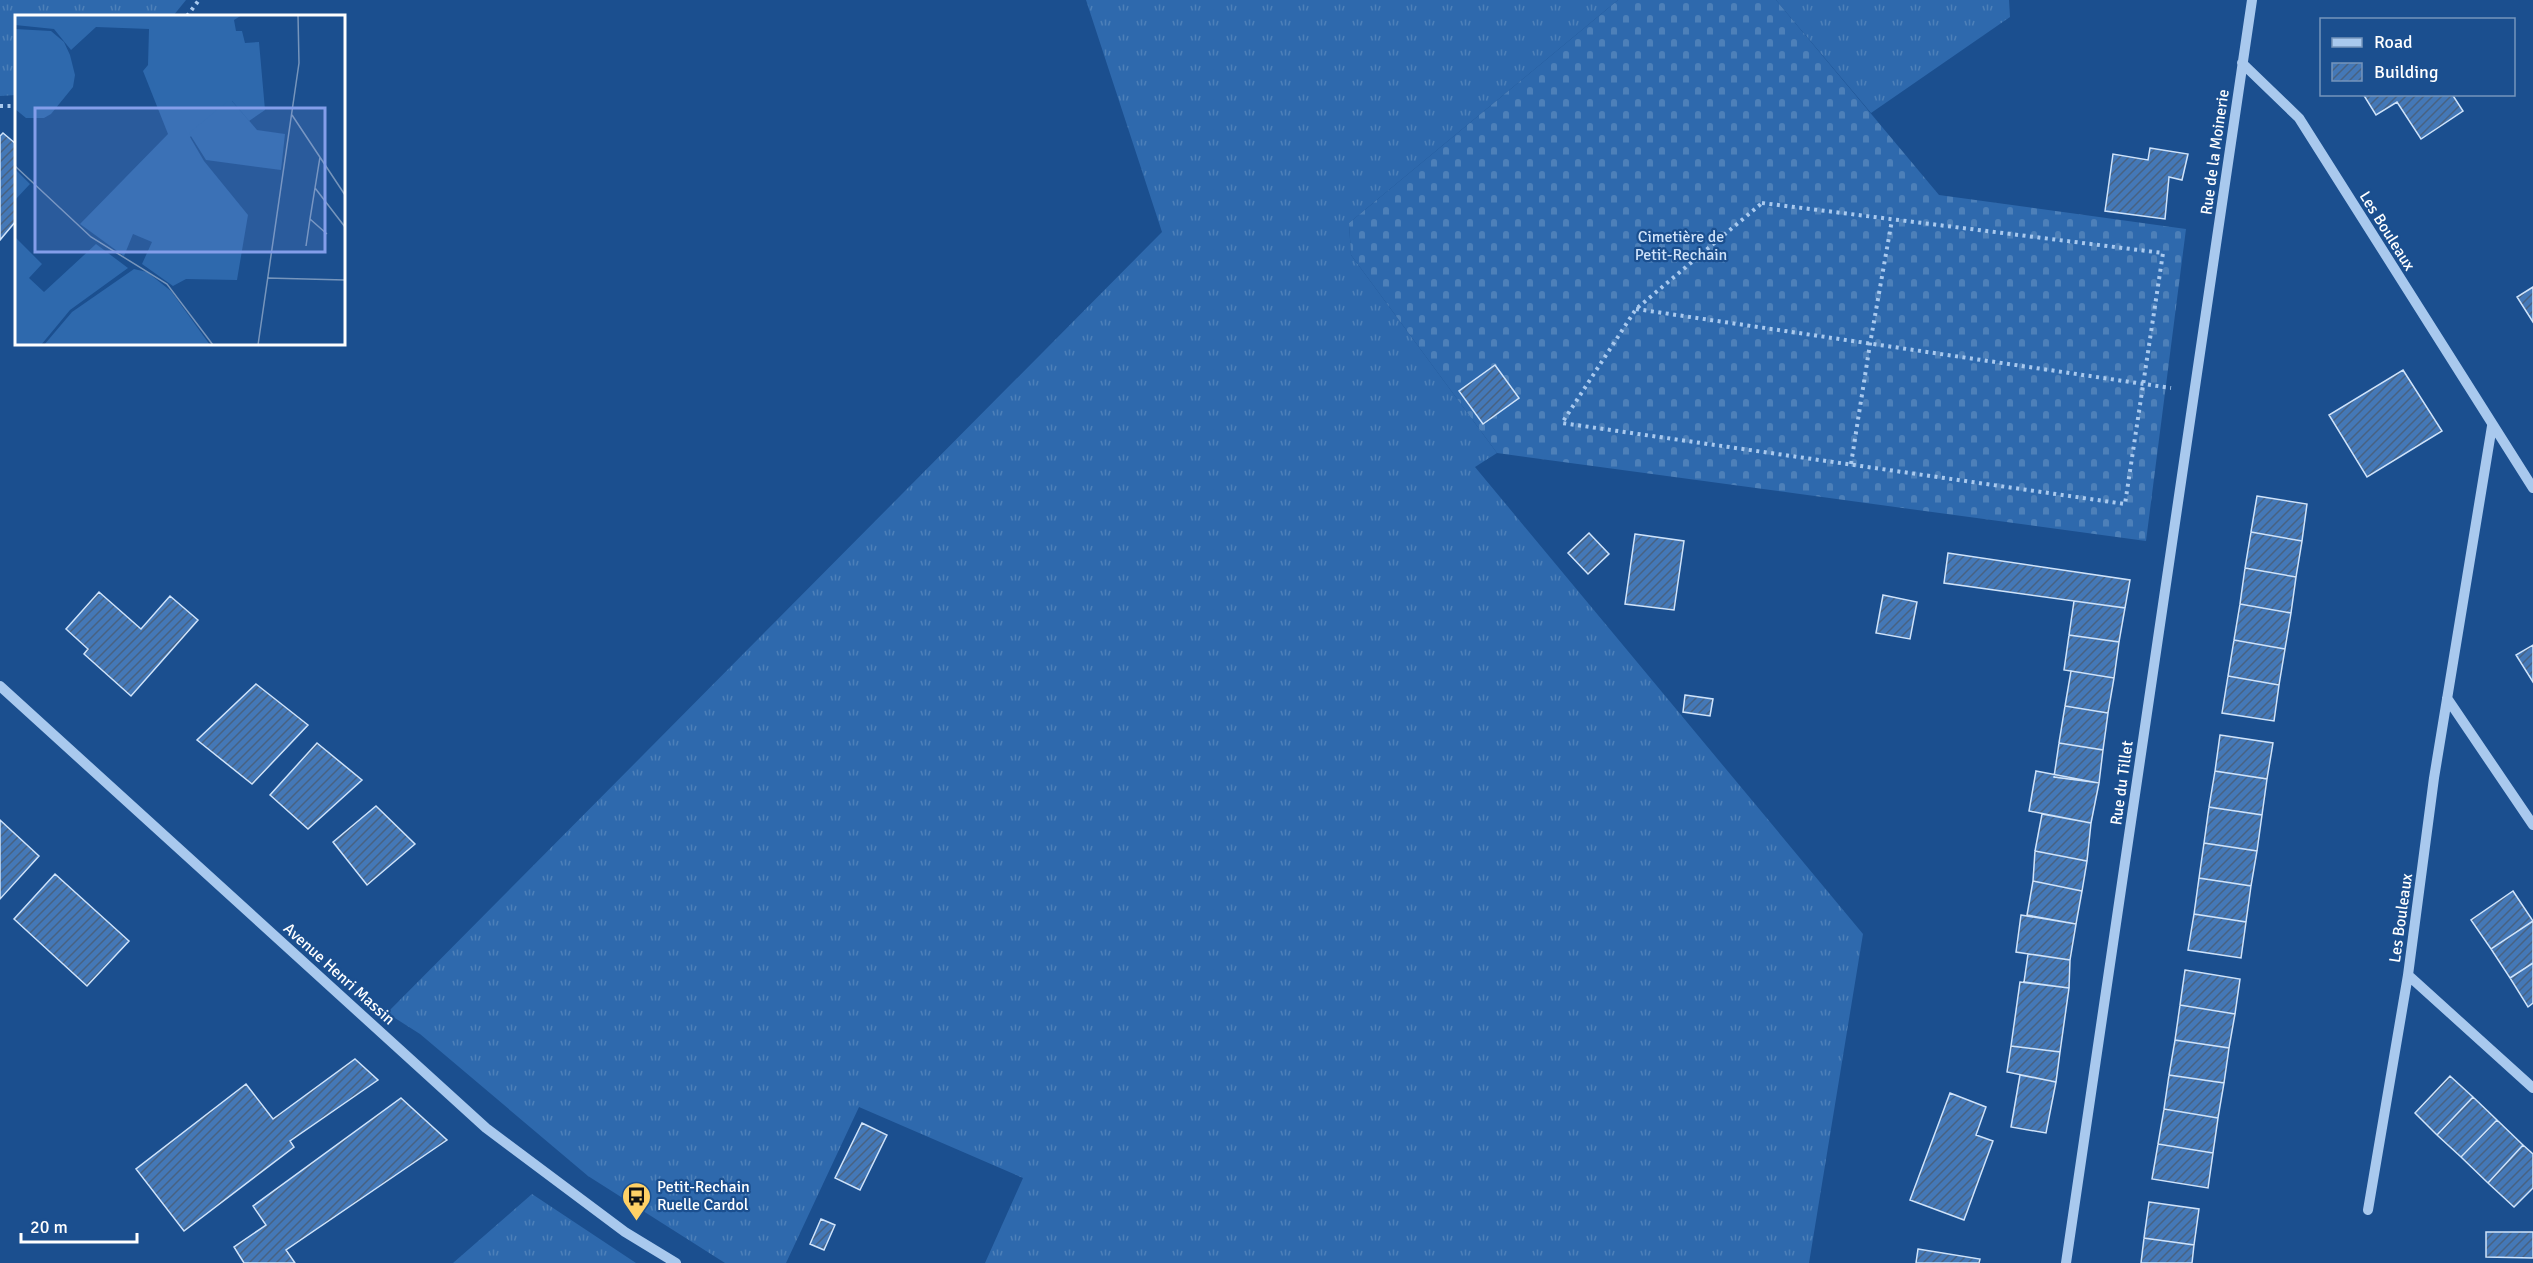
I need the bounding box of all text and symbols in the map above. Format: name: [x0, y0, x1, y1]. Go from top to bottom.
inset map: [15, 15, 345, 345]
legend: [2320, 18, 2515, 96]
text: Road: [2374, 31, 2413, 53]
text: Building: [2374, 61, 2438, 83]
street label: Rue de la Moinerie: [2196, 88, 2234, 216]
street label: Les Bouleaux: [2355, 188, 2420, 275]
park label: Cimetière de Petit-Rechain: [1635, 227, 1727, 265]
street label: Rue du Tillet: [2106, 739, 2138, 827]
street label: Les Bouleaux: [2385, 871, 2417, 964]
street label: Avenue Henri Massin: [279, 919, 399, 1029]
place label: Petit-Rechain Ruelle Cardol: [657, 1177, 750, 1215]
bus stop icon: Petit-Rechain Ruelle Cardol: [620, 1180, 652, 1222]
scale bar: [21, 1206, 136, 1244]
text: 20 m: [30, 1216, 68, 1238]

